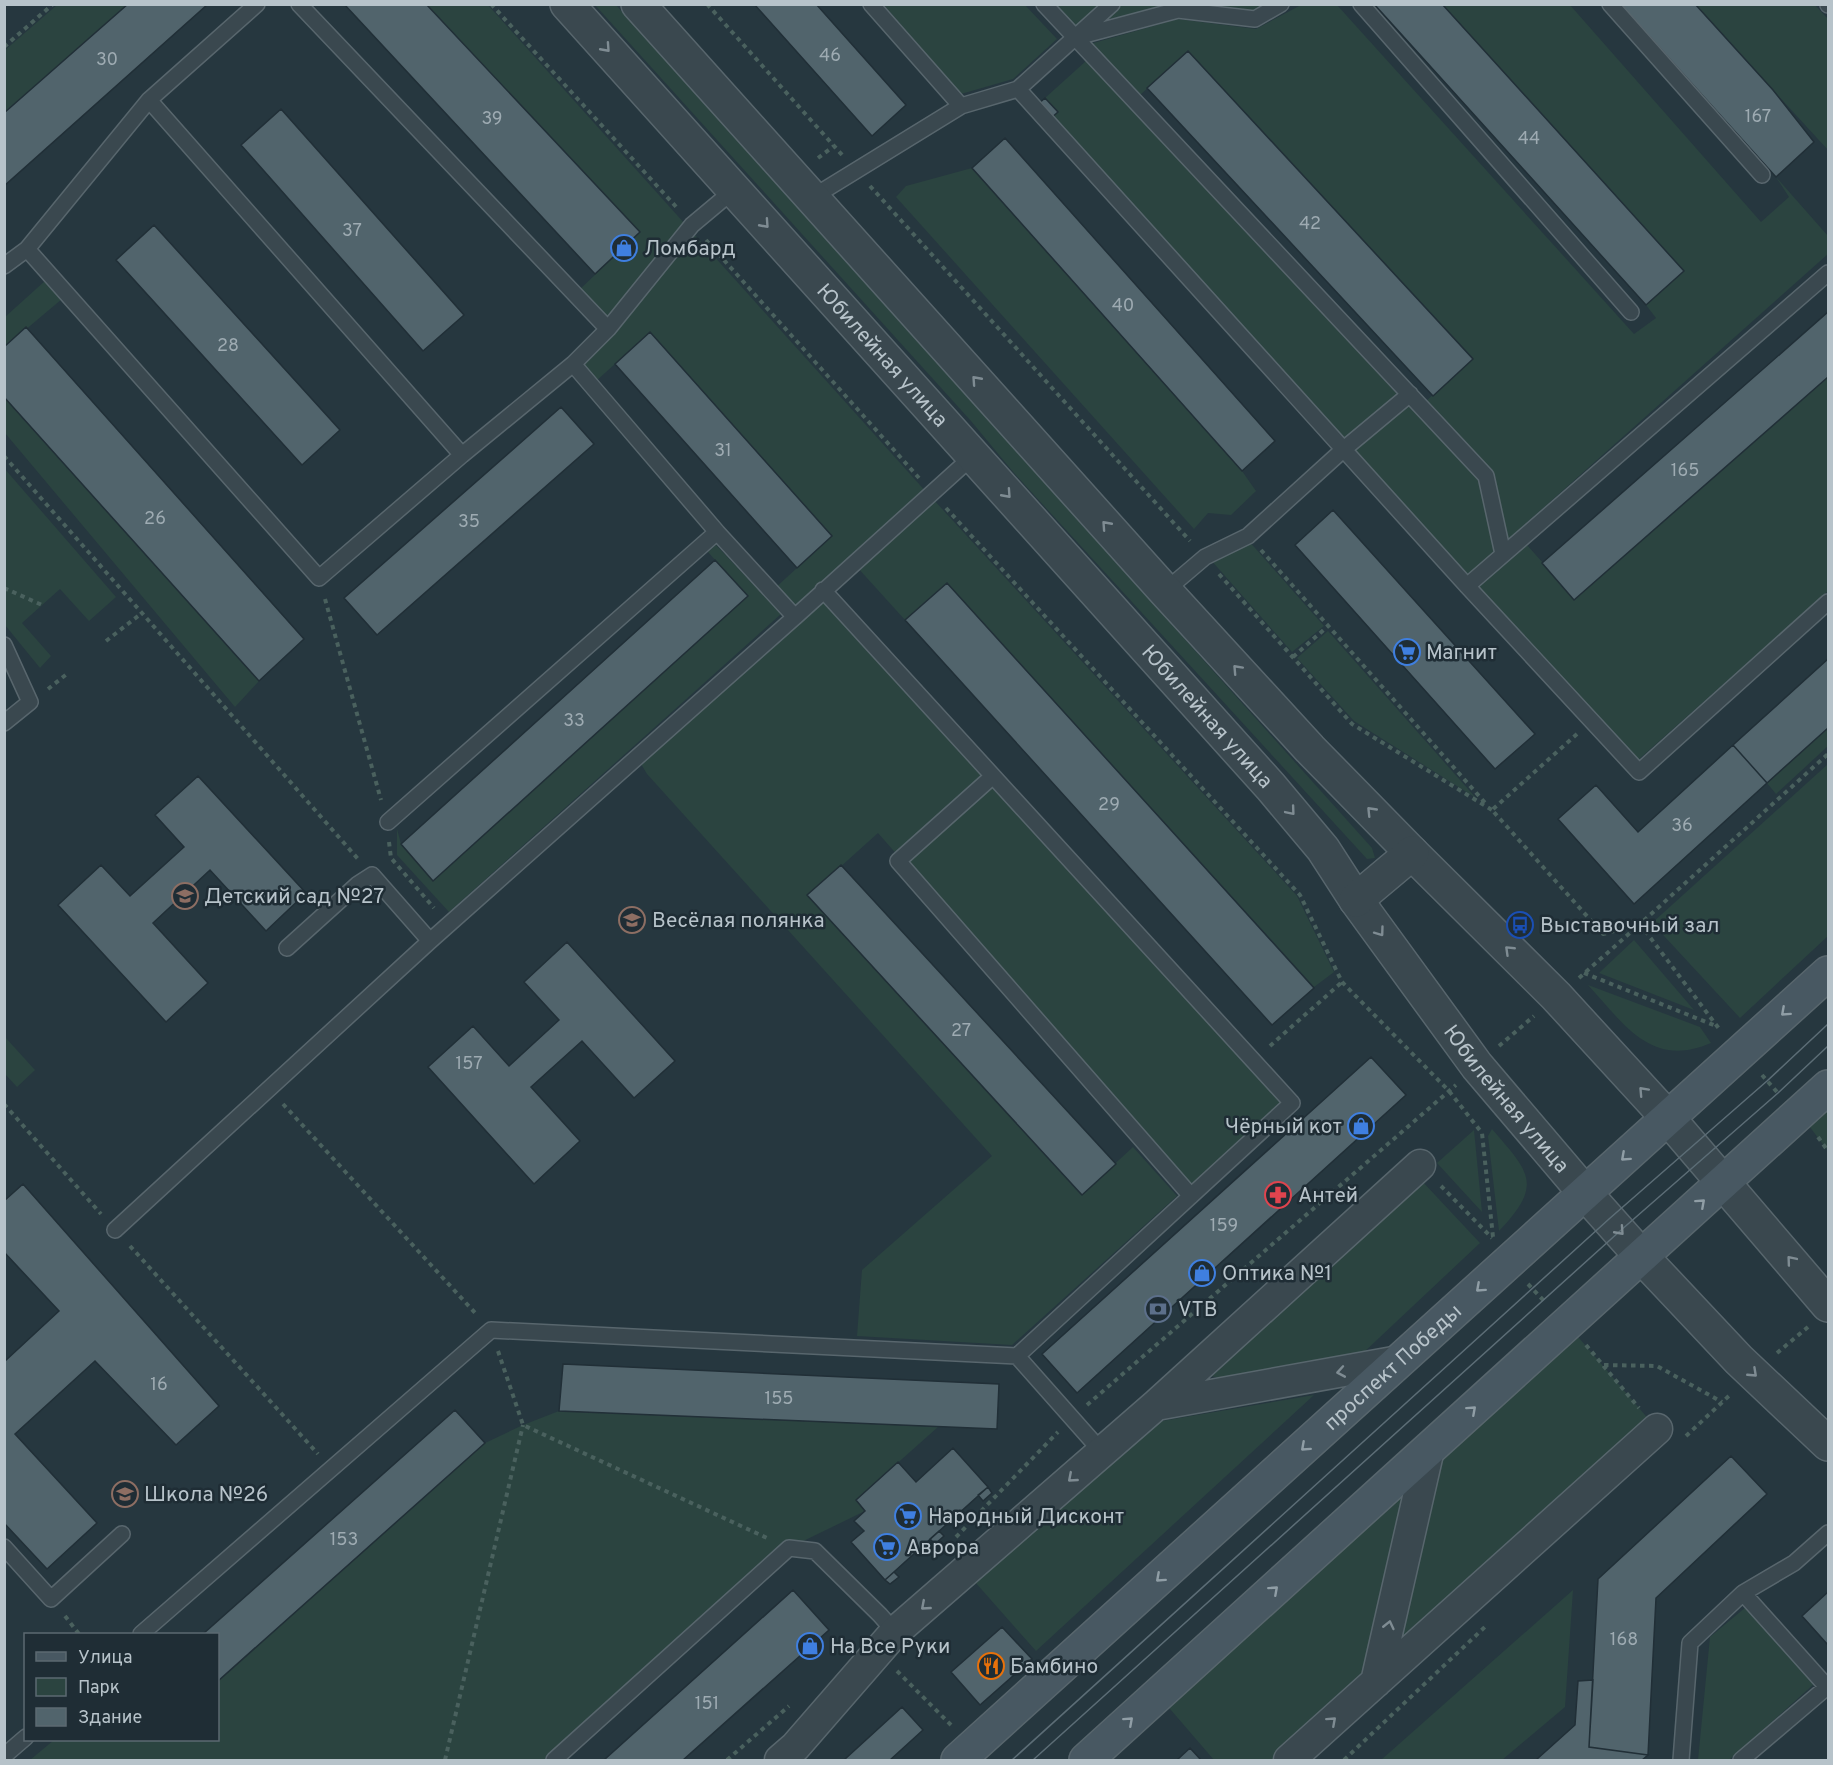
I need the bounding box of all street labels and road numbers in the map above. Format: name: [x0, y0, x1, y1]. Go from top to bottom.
street label: Юбилейная улица: [810, 278, 953, 433]
street label: Юбилейная улица: [1135, 640, 1278, 795]
street label: Юбилейная улица: [1437, 1020, 1574, 1179]
street label: проспект Победы: [1319, 1299, 1468, 1437]

